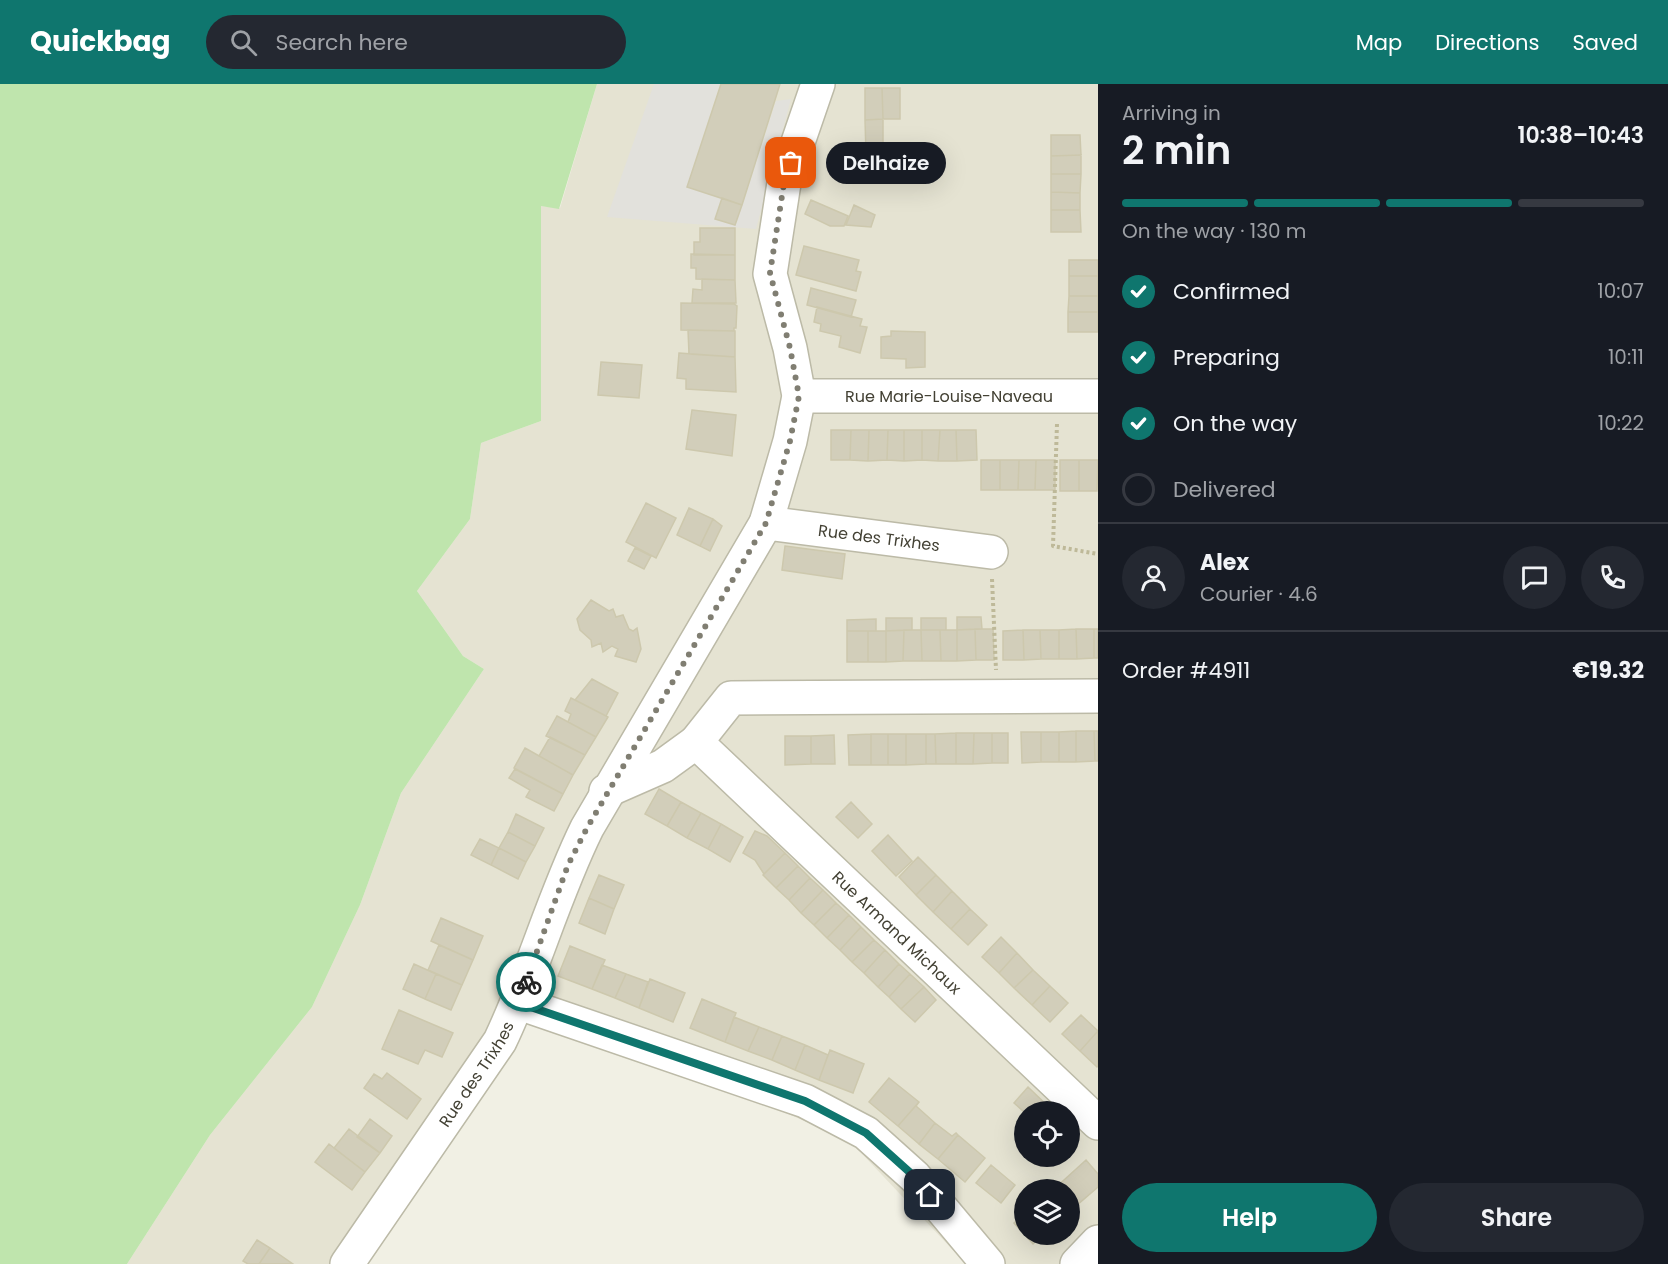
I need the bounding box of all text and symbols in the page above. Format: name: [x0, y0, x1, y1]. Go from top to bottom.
search box: [206, 15, 626, 69]
text: Quickbag: [30, 22, 170, 61]
icon: search: [227, 26, 260, 59]
text: Search here: [275, 27, 408, 58]
text: Map: [1356, 28, 1402, 57]
text: Directions: [1435, 28, 1539, 57]
text: Saved: [1572, 28, 1638, 57]
text: Arriving in: [1122, 99, 1221, 127]
text: 10:38–10:43: [1518, 120, 1644, 151]
text: 2 min: [1122, 123, 1231, 178]
pin: [765, 137, 816, 188]
callout: Delhaize: [827, 142, 947, 184]
icon: bag: [774, 146, 807, 179]
text: Delhaize: [843, 149, 929, 177]
text: On the way · 130 m: [1122, 217, 1306, 245]
icon: check: [1122, 275, 1155, 308]
text: Confirmed: [1173, 276, 1290, 307]
text: 10:07: [1597, 277, 1644, 305]
icon: check: [1122, 341, 1155, 374]
text: Preparing: [1173, 342, 1280, 373]
text: 10:11: [1608, 343, 1644, 371]
street label: Rue Marie-Louise-Naveau: [845, 385, 1053, 408]
icon: check: [1122, 407, 1155, 440]
text: On the way: [1173, 408, 1297, 439]
text: 10:22: [1598, 409, 1644, 437]
text: Delivered: [1173, 474, 1276, 505]
street label: Rue des Trixhes: [817, 519, 941, 557]
button: person: [1122, 546, 1185, 609]
button: chat: [1503, 546, 1566, 609]
button: phone: [1581, 546, 1644, 609]
text: Alex: [1200, 547, 1249, 578]
text: Courier · 4.6: [1200, 580, 1318, 608]
text: Order #4911: [1122, 655, 1250, 686]
text: €19.32: [1573, 655, 1644, 686]
street label: Rue Armand Michaux: [827, 866, 966, 1000]
courier: [496, 952, 556, 1012]
icon: bike: [510, 966, 543, 999]
street label: Rue des Trixhes: [433, 1018, 520, 1132]
map controls: [1014, 1101, 1080, 1245]
button: locate: [1014, 1101, 1080, 1167]
pin: [904, 1169, 955, 1220]
icon: home: [913, 1178, 946, 1211]
button: layers: [1014, 1179, 1080, 1245]
button: Help: [1122, 1183, 1377, 1252]
button: Share: [1389, 1183, 1644, 1252]

